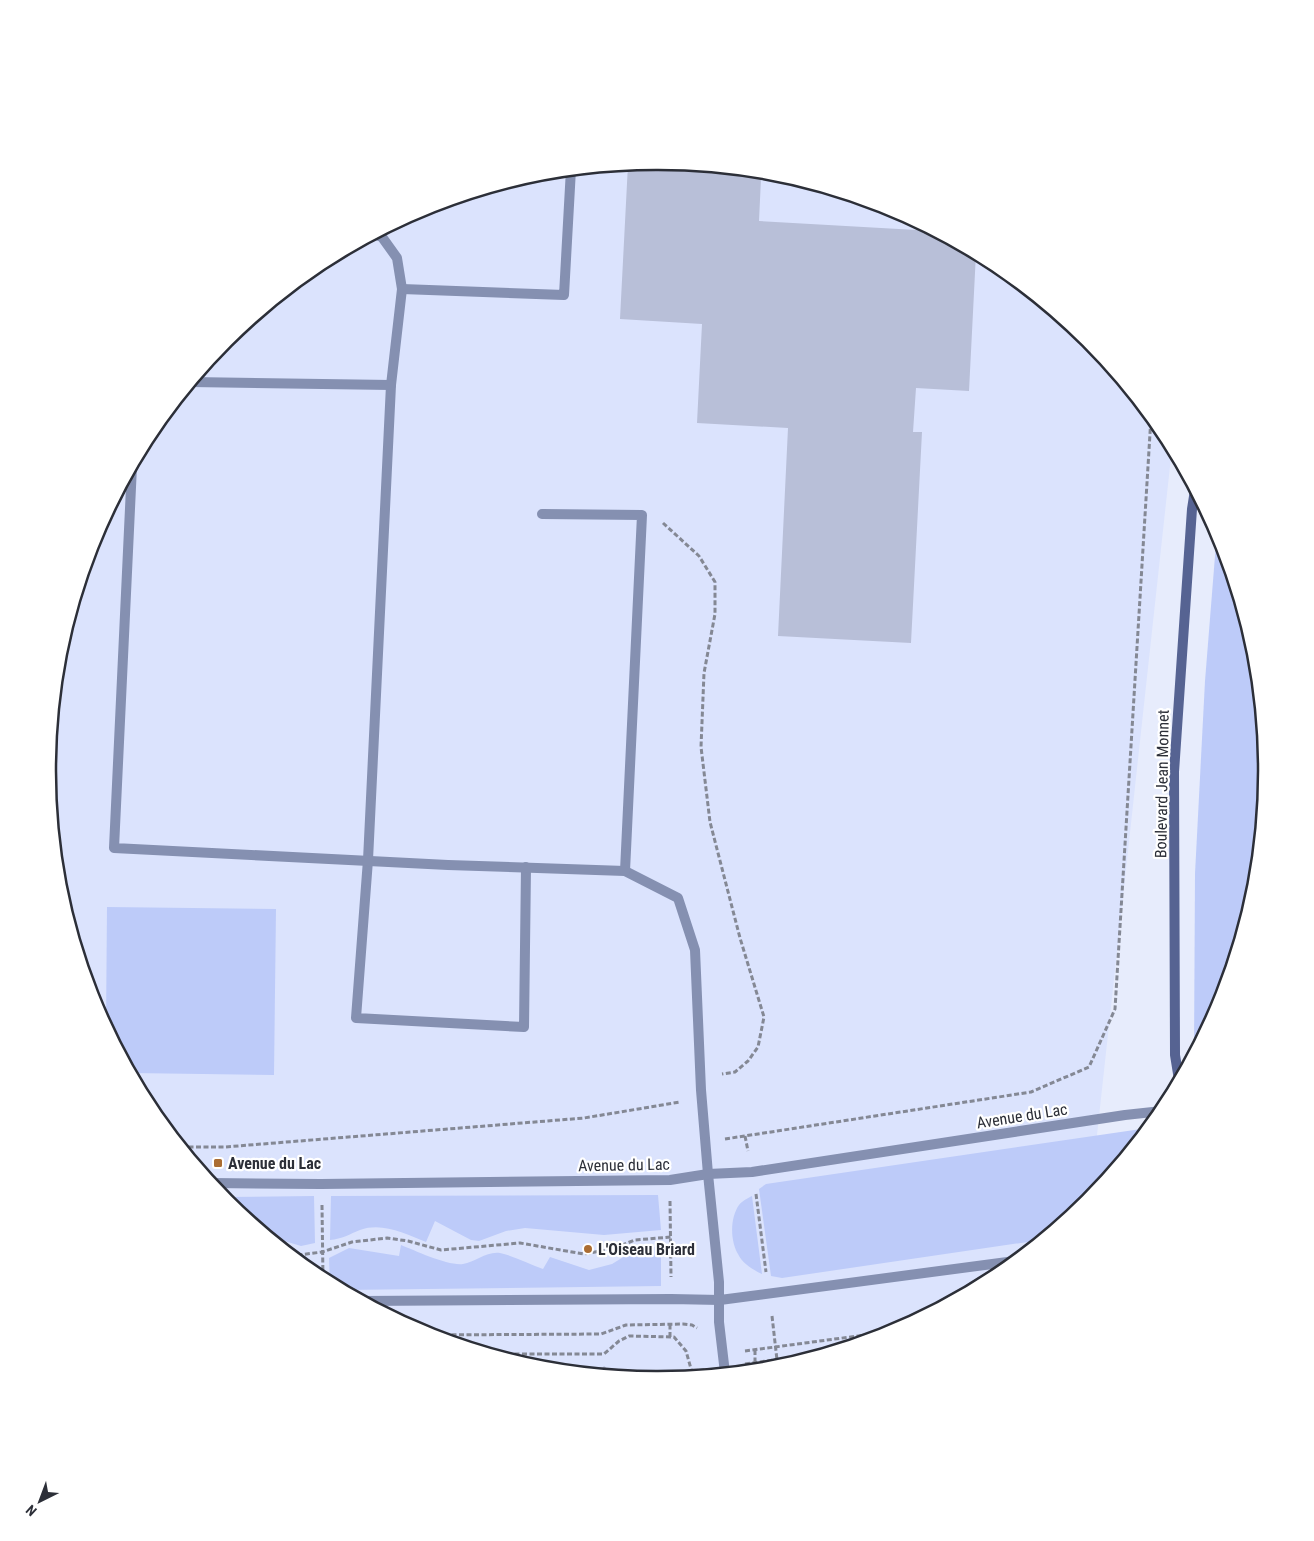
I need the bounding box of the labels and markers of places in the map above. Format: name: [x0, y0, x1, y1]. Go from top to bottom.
place label: Avenue du Lac: [228, 1154, 321, 1173]
marker: Avenue du Lac: [212, 1157, 224, 1169]
place label: L'Oiseau Briard: [598, 1240, 695, 1259]
marker: L'Oiseau Briard: [582, 1243, 594, 1255]

